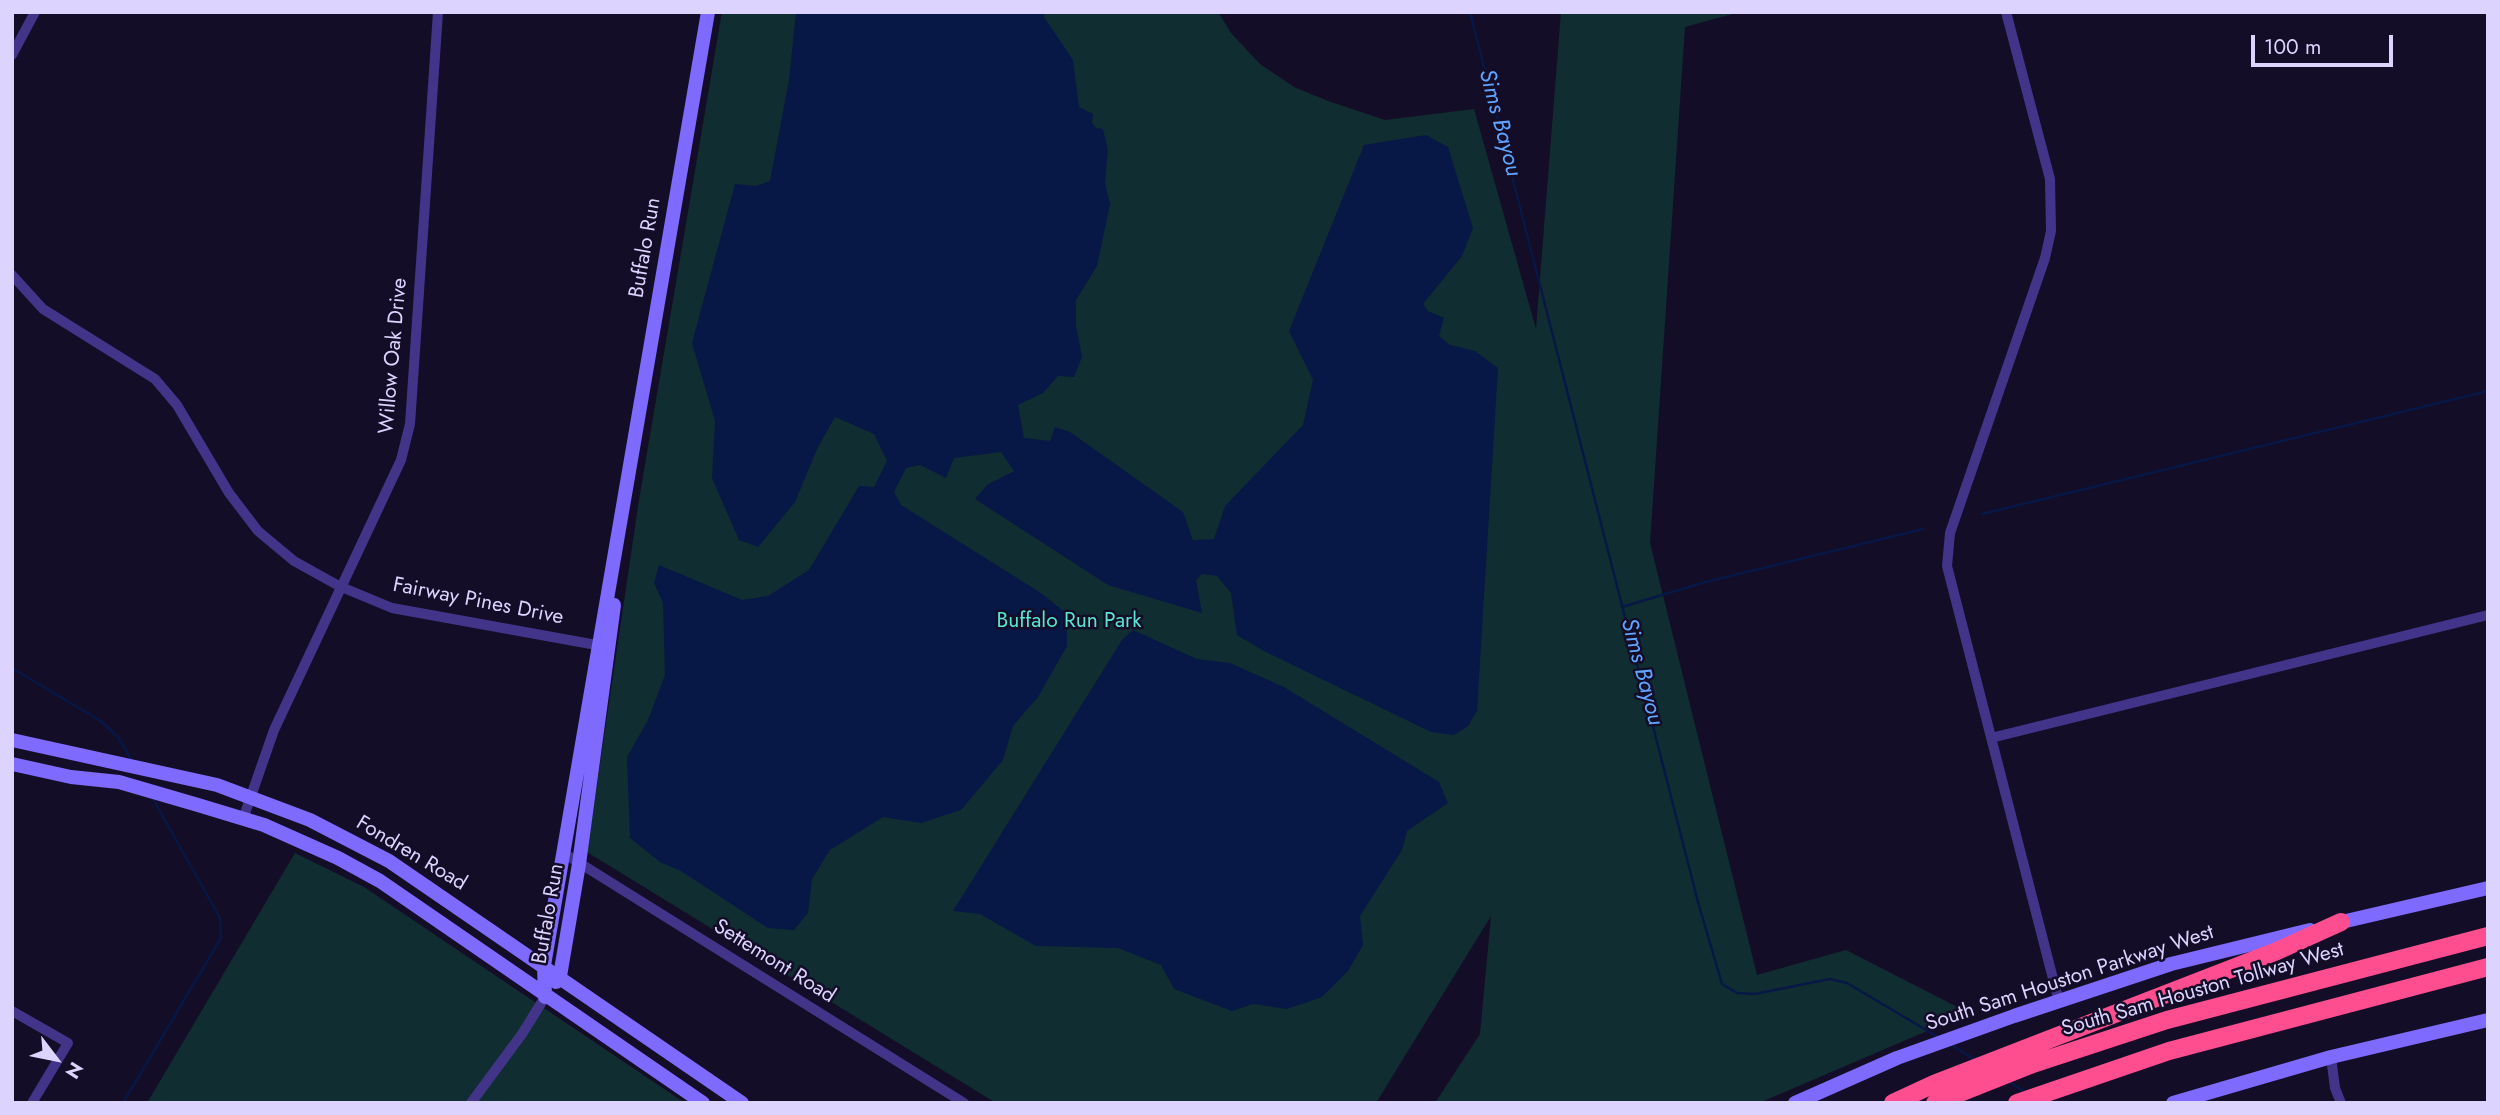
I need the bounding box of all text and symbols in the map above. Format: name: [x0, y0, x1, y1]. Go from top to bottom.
scale bar: [2255, 21, 2397, 65]
text: 100 m: [2264, 32, 2321, 62]
water label: Sims Bayou: [1471, 66, 1527, 180]
street label: Buffalo Run: [625, 196, 667, 300]
street label: Willow Oak Drive: [375, 277, 413, 435]
street label: Fairway Pines Drive: [391, 573, 565, 631]
park label: Buffalo Run Park: [997, 609, 1141, 635]
water label: Sims Bayou: [1613, 615, 1669, 729]
street label: Fondren Road: [351, 811, 471, 897]
street label: Buffalo Run: [528, 862, 570, 966]
street label: Settemont Road: [708, 915, 840, 1009]
street label: South Sam Houston Parkway West: [1923, 920, 2217, 1038]
street label: South Sam Houston Tollway West: [2059, 938, 2347, 1042]
north arrow: [21, 1024, 91, 1094]
text: N: [59, 1057, 90, 1084]

